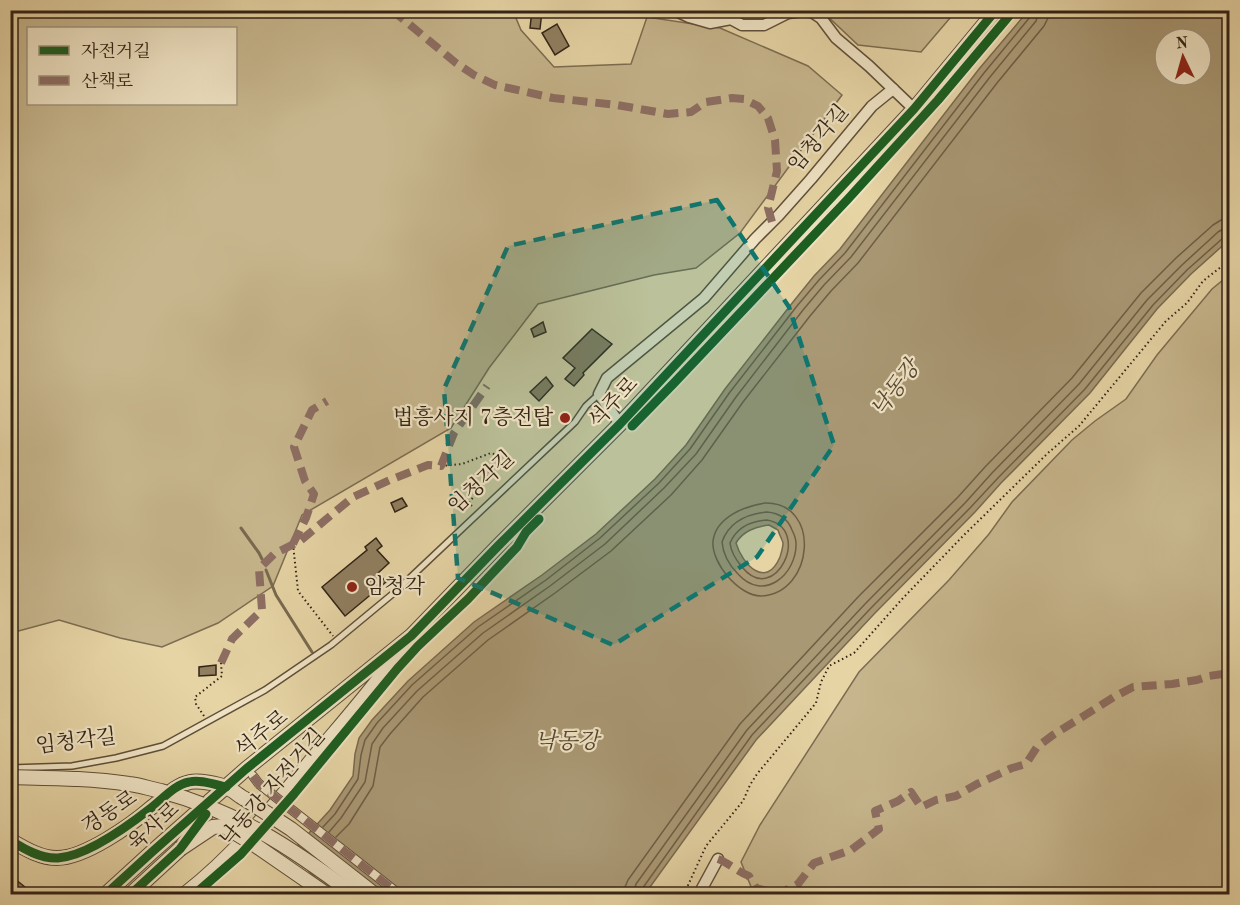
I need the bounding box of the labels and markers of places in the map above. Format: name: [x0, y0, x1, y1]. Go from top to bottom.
place label: 법흥사지 7층전탑: [393, 405, 554, 429]
marker: 법흥사지 7층전탑: [558, 411, 572, 425]
place label: 임청각: [364, 575, 426, 598]
marker: 임청각: [345, 580, 359, 594]

